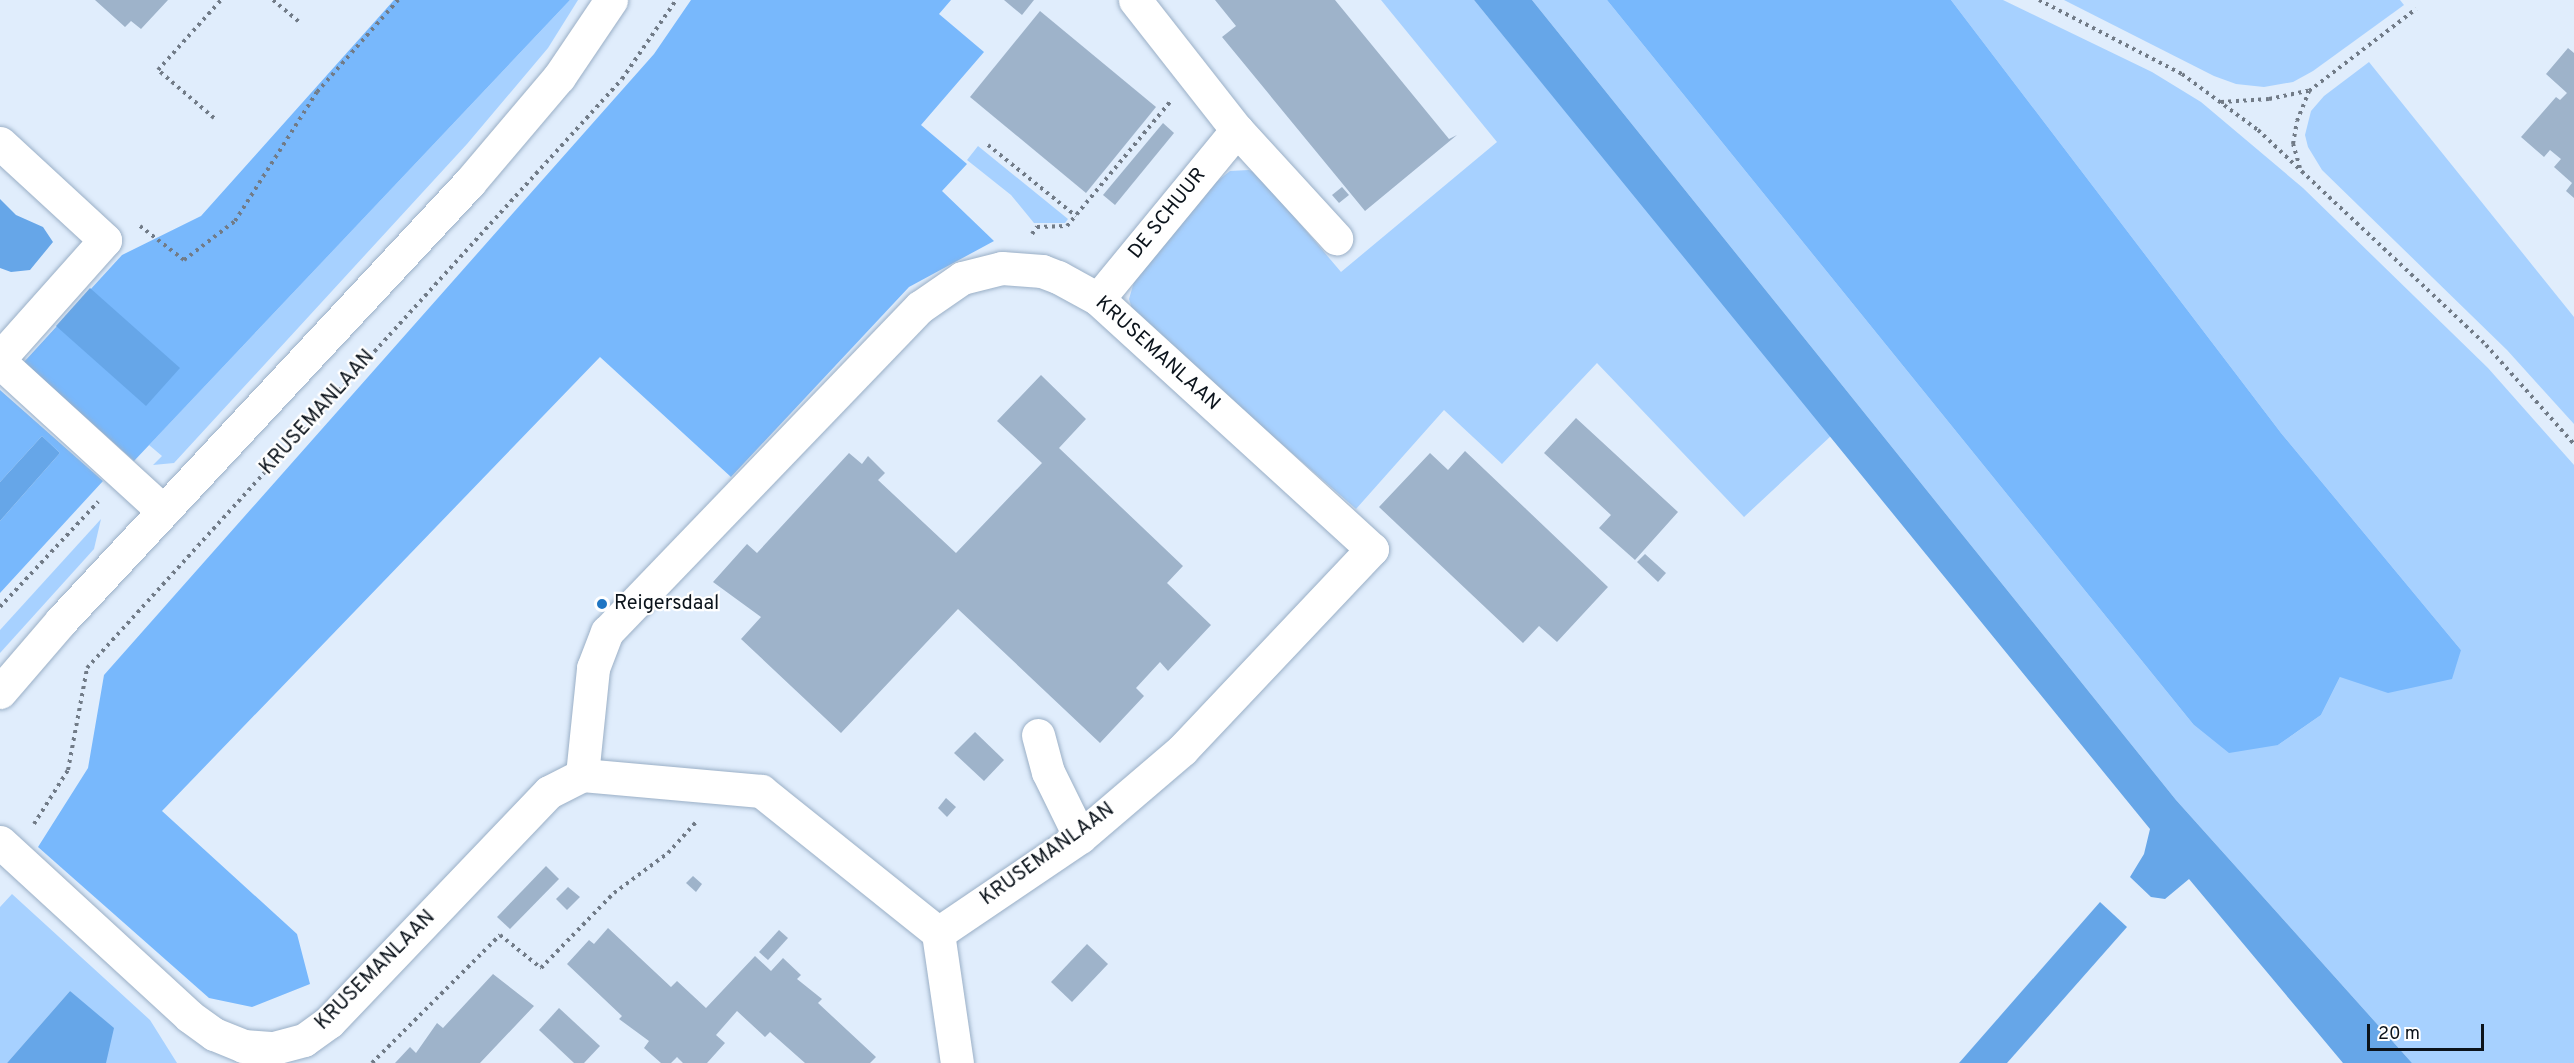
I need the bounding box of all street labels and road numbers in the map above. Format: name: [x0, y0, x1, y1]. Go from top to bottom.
street label: DE SCHUUR: [1124, 164, 1212, 264]
street label: KRUSEMANLAAN: [1090, 292, 1224, 416]
street label: KRUSEMANLAAN: [256, 346, 380, 480]
street label: KRUSEMANLAAN: [976, 798, 1120, 912]
street label: KRUSEMANLAAN: [311, 906, 441, 1036]

